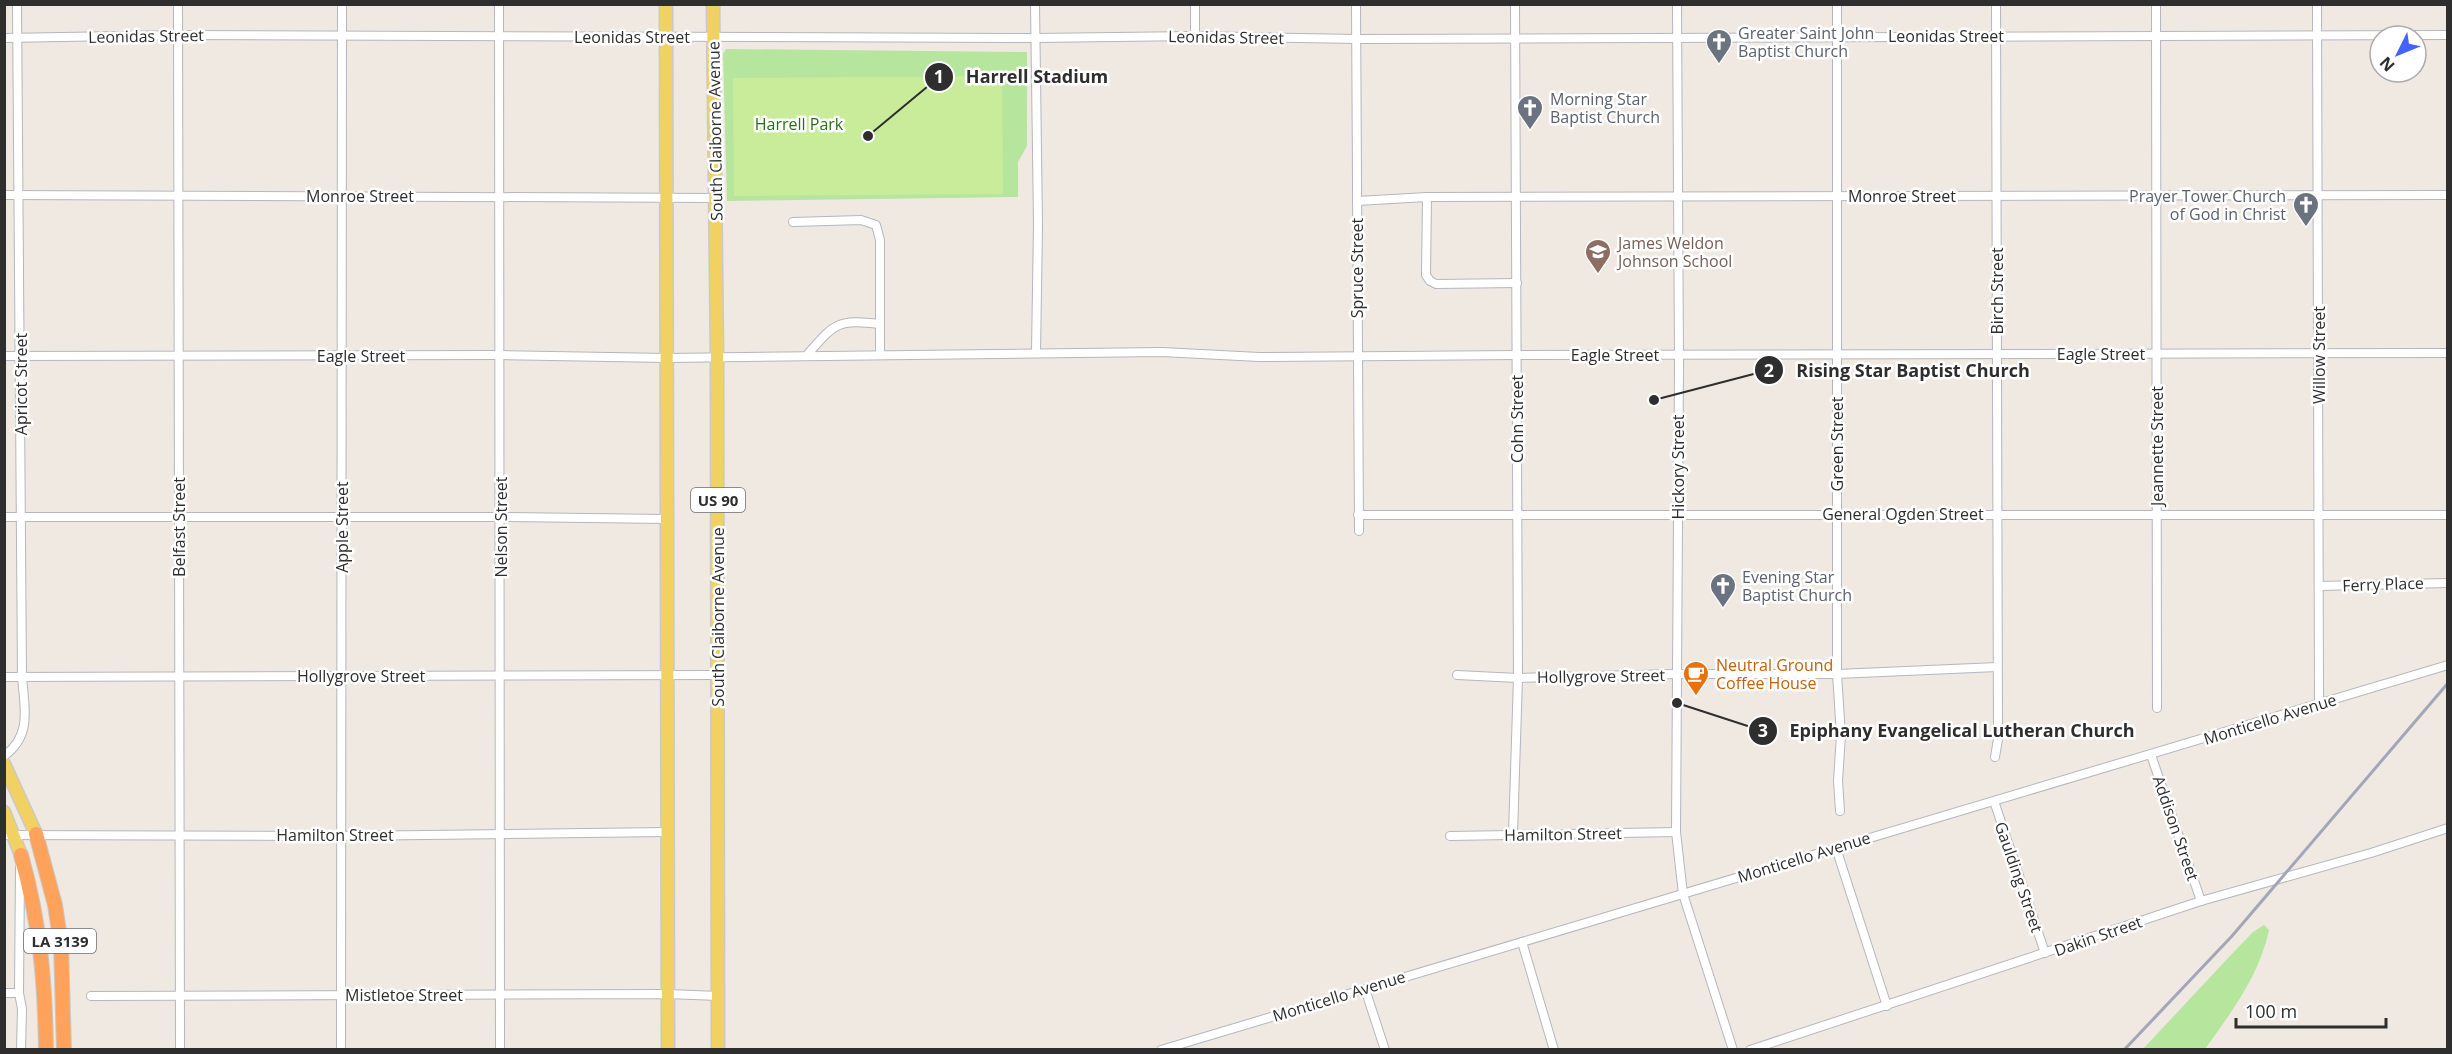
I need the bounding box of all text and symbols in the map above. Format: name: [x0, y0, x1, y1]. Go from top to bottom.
place label: Greater Saint John Baptist Church: [1738, 22, 1874, 62]
street label: Leonidas Street: [88, 24, 204, 48]
north arrow: [2368, 24, 2428, 84]
street label: Leonidas Street: [1168, 25, 1284, 49]
street label: Leonidas Street: [1888, 25, 2004, 47]
street label: Leonidas Street: [574, 26, 690, 48]
church icon: Greater Saint John Baptist Church: [1704, 27, 1734, 65]
street label: South Claiborne Avenue: [702, 41, 728, 221]
text: N: [2375, 52, 2400, 76]
callout: Harrell Stadium: [924, 59, 1120, 95]
text: 1: [934, 64, 944, 88]
text: Harrell Stadium: [966, 64, 1108, 88]
place label: Morning Star Baptist Church: [1550, 88, 1660, 128]
church icon: Morning Star Baptist Church: [1515, 93, 1545, 131]
park label: Harrell Park: [755, 113, 844, 135]
street label: Monroe Street: [306, 185, 414, 207]
street label: Monroe Street: [1848, 185, 1956, 207]
place label: Prayer Tower Church of God in Christ: [2129, 185, 2286, 225]
church icon: Prayer Tower Church of God in Christ: [2291, 190, 2321, 228]
street label: Spruce Street: [1346, 218, 1368, 318]
place label: James Weldon Johnson School: [1616, 232, 1732, 272]
school or university icon: James Weldon Johnson School: [1583, 237, 1613, 275]
street label: Birch Street: [1986, 247, 2008, 335]
street label: Willow Street: [2308, 306, 2330, 404]
street label: Apricot Street: [10, 333, 32, 435]
street label: Eagle Street: [2057, 343, 2145, 365]
street label: Eagle Street: [1571, 344, 1659, 366]
street label: Eagle Street: [317, 345, 405, 367]
callout: Rising Star Baptist Church: [1754, 352, 2041, 388]
text: 2: [1764, 358, 1774, 382]
text: Rising Star Baptist Church: [1796, 358, 2030, 382]
street label: Cohn Street: [1506, 375, 1528, 463]
street label: Jeannette Street: [2146, 386, 2168, 508]
street label: Green Street: [1826, 396, 1848, 491]
street label: Hickory Street: [1667, 414, 1689, 519]
street label: Nelson Street: [490, 476, 512, 577]
street label: Belfast Street: [168, 477, 190, 577]
street label: Apple Street: [331, 481, 353, 573]
road number: US 90: [691, 488, 745, 512]
street label: General Ogden Street: [1822, 503, 1984, 525]
street label: South Claiborne Avenue: [707, 527, 729, 707]
place label: Evening Star Baptist Church: [1742, 566, 1852, 606]
church icon: Evening Star Baptist Church: [1708, 571, 1738, 609]
street label: Ferry Place: [2342, 572, 2424, 596]
place label: Neutral Ground Coffee House: [1716, 654, 1833, 694]
cafe icon: Neutral Ground Coffee House: [1681, 659, 1711, 697]
street label: Hollygrove Street: [1537, 664, 1666, 688]
street label: Hollygrove Street: [297, 665, 425, 687]
street label: Monticello Avenue: [2201, 688, 2339, 750]
callout: Epiphany Evangelical Lutheran Church: [1748, 713, 2147, 749]
text: 3: [1758, 718, 1768, 742]
text: Epiphany Evangelical Lutheran Church: [1789, 718, 2135, 742]
street label: Addison Street: [2148, 773, 2204, 884]
street label: Gaulding Street: [1990, 819, 2048, 935]
street label: Hamilton Street: [1504, 822, 1622, 846]
street label: Hamilton Street: [276, 824, 394, 846]
street label: Monticello Avenue: [1735, 826, 1873, 888]
street label: Dakin Street: [2051, 911, 2145, 961]
road number: LA 3139: [24, 929, 96, 953]
street label: Monticello Avenue: [1270, 965, 1408, 1027]
street label: Mistletoe Street: [345, 984, 463, 1006]
scale bar: [2236, 991, 2386, 1029]
text: 100 m: [2245, 999, 2297, 1023]

